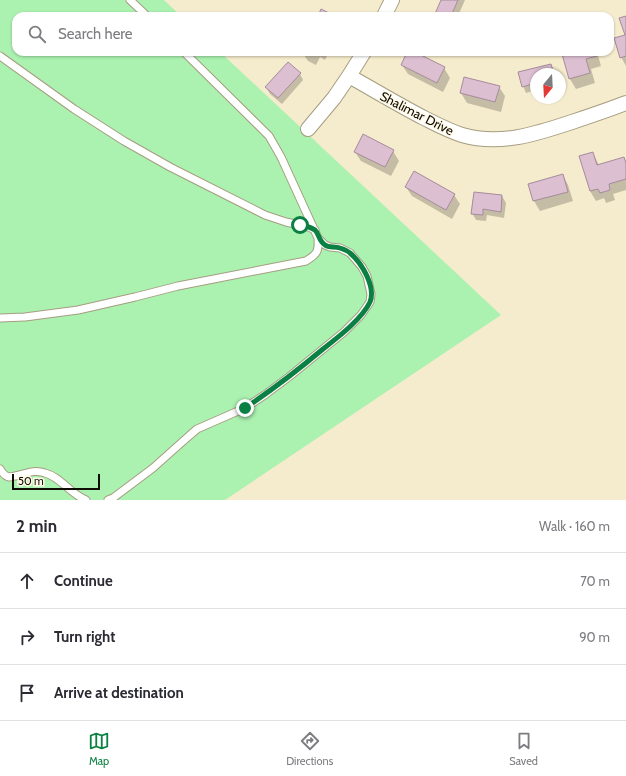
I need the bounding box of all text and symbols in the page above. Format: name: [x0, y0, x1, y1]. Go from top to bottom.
search box: [12, 12, 614, 56]
icon: search: [26, 23, 48, 45]
text: Search here: [58, 25, 133, 43]
north arrow: [530, 68, 566, 104]
street label: Shalimar Drive: [378, 88, 457, 139]
route start: [291, 216, 309, 234]
route end: [236, 399, 254, 417]
scale bar: [12, 472, 100, 491]
text: 50 m: [18, 474, 44, 488]
text: 2 min: [16, 516, 57, 536]
text: Walk · 160 m: [539, 518, 610, 534]
icon: ahead: [16, 570, 38, 592]
text: Continue: [54, 572, 113, 590]
text: 70 m: [580, 573, 610, 589]
icon: right: [16, 626, 38, 648]
text: Turn right: [54, 628, 115, 646]
text: 90 m: [579, 629, 610, 645]
icon: arrive: [16, 682, 38, 704]
text: Arrive at destination: [54, 684, 184, 702]
tab: Map: [88, 730, 110, 768]
tab: Directions: [286, 730, 333, 768]
tab: Saved: [509, 730, 538, 768]

